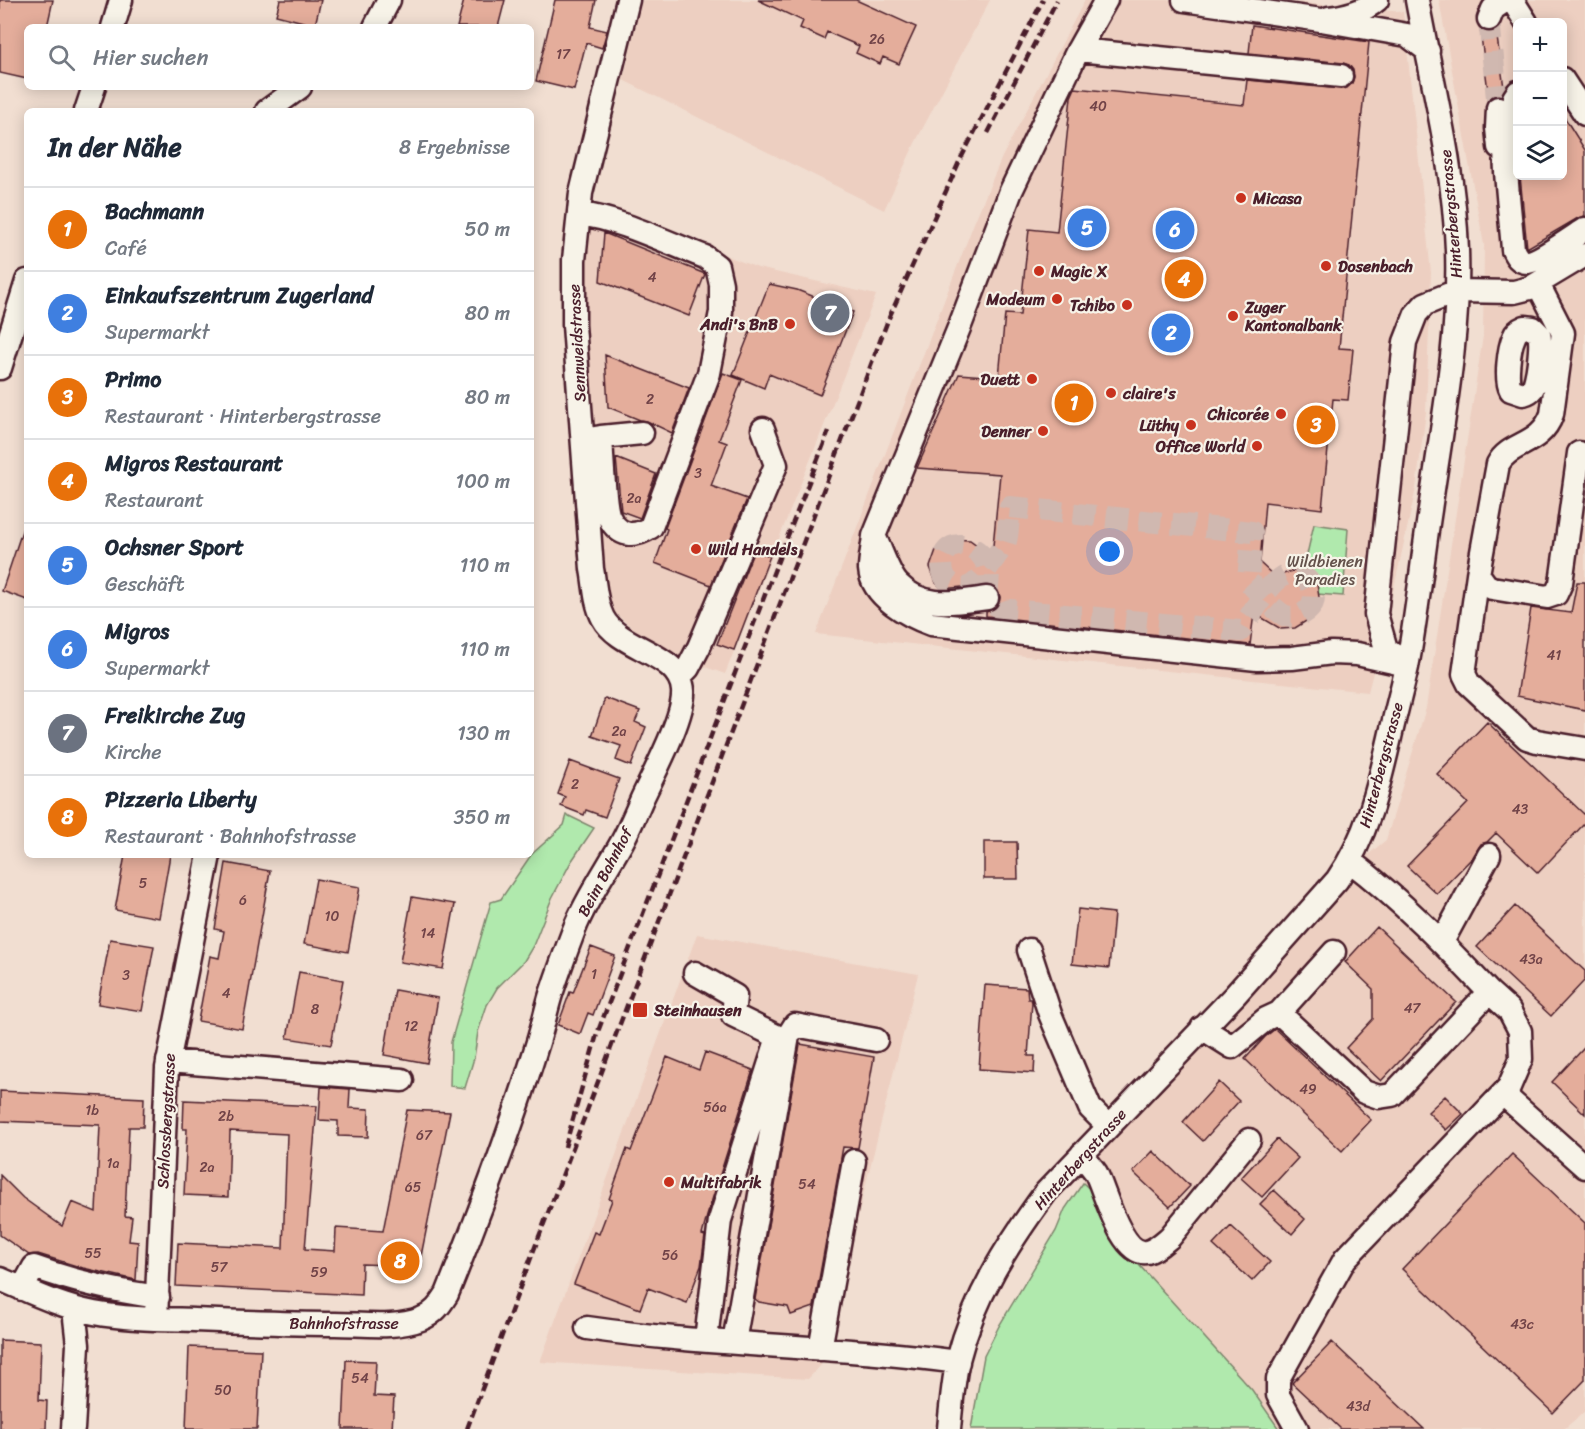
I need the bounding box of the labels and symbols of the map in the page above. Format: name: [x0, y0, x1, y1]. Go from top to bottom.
house number: 26: [869, 27, 885, 52]
house number: 17: [556, 42, 571, 67]
house number: 40: [1089, 94, 1107, 119]
street label: Hinterbergstrasse: [1431, 148, 1471, 280]
place label: Micasa: [1252, 184, 1303, 213]
marker: Micasa: [1234, 191, 1248, 205]
pin: 5: [1068, 206, 1106, 250]
pin: 6: [1156, 208, 1194, 252]
place label: Dosenbach: [1338, 252, 1413, 281]
pin: 4: [1164, 256, 1204, 302]
place label: Magic X: [1050, 257, 1108, 286]
marker: Dosenbach: [1319, 259, 1333, 273]
marker: Magic X: [1032, 264, 1046, 278]
house number: 4: [648, 265, 657, 290]
street label: Sennweidstrasse: [559, 283, 595, 403]
place label: Modeum: [985, 285, 1045, 314]
pin: 7: [810, 290, 850, 336]
place label: Tchibo: [1070, 291, 1116, 320]
marker: Modeum: [1050, 292, 1064, 306]
place label: Zuger Kantonalbank: [1244, 293, 1342, 340]
marker: Tchibo: [1120, 298, 1134, 312]
marker: Zuger Kantonalbank: [1226, 309, 1240, 323]
place label: Andi's BnB: [699, 310, 779, 339]
pin: 2: [1152, 310, 1190, 356]
marker: Andi's BnB: [783, 317, 797, 331]
place label: Duett: [980, 365, 1021, 394]
marker: Duett: [1025, 372, 1039, 386]
place label: claire's: [1122, 379, 1176, 408]
pin: 1: [1054, 380, 1094, 426]
marker: claire's: [1104, 386, 1118, 400]
house number: 2: [646, 387, 654, 412]
place label: Chicorée: [1207, 400, 1269, 429]
pin: 3: [1296, 402, 1336, 448]
marker: Chicorée: [1274, 407, 1288, 421]
place label: Lüthy: [1139, 411, 1180, 440]
place label: Denner: [981, 417, 1032, 446]
marker: Lüthy: [1184, 418, 1198, 432]
marker: Denner: [1036, 424, 1050, 438]
place label: Office World: [1155, 432, 1247, 461]
marker: Office World: [1250, 439, 1264, 453]
house number: 3: [694, 461, 702, 486]
house number: 2a: [626, 486, 642, 511]
place label: Wild Handels: [708, 535, 798, 564]
your location: [1095, 537, 1124, 566]
marker: Wild Handels: [689, 542, 703, 556]
park label: Wildbienen Paradies: [1287, 547, 1363, 594]
house number: 41: [1547, 643, 1561, 668]
street label: Hinterbergstrasse: [1350, 699, 1412, 831]
house number: 2a: [611, 719, 627, 744]
house number: 2: [571, 772, 579, 797]
house number: 43: [1512, 797, 1529, 822]
street label: Beim Bahnhof: [569, 820, 642, 922]
house number: 5: [139, 871, 148, 896]
house number: 6: [239, 888, 247, 913]
house number: 10: [325, 904, 340, 929]
house number: 14: [421, 921, 436, 946]
house number: 43a: [1519, 947, 1543, 972]
house number: 1: [591, 962, 597, 987]
house number: 3: [122, 963, 130, 988]
house number: 4: [222, 981, 231, 1006]
place label: Steinhausen: [653, 996, 742, 1025]
house number: 47: [1404, 996, 1421, 1021]
house number: 8: [311, 997, 320, 1022]
marker: Steinhausen: [631, 1001, 649, 1019]
house number: 12: [404, 1014, 418, 1039]
street label: Schlossbergstrasse: [148, 1053, 184, 1189]
house number: 49: [1299, 1077, 1317, 1102]
house number: 56a: [703, 1095, 727, 1120]
house number: 1b: [85, 1098, 99, 1123]
street label: Hinterbergstrasse: [1026, 1101, 1134, 1217]
house number: 2b: [218, 1104, 234, 1129]
house number: 67: [416, 1123, 433, 1148]
house number: 1a: [106, 1151, 120, 1176]
house number: 2a: [199, 1155, 215, 1180]
place label: Multifabrik: [680, 1168, 762, 1197]
house number: 54: [798, 1172, 816, 1197]
house number: 65: [405, 1175, 422, 1200]
marker: Multifabrik: [662, 1175, 676, 1189]
pin: 8: [380, 1238, 420, 1284]
house number: 55: [84, 1241, 102, 1266]
house number: 56: [662, 1243, 678, 1268]
house number: 57: [211, 1255, 228, 1280]
house number: 59: [310, 1260, 328, 1285]
street label: Bahnhofstrasse: [289, 1309, 399, 1338]
house number: 43c: [1510, 1312, 1534, 1337]
house number: 54: [351, 1366, 369, 1391]
house number: 50: [214, 1378, 232, 1403]
house number: 43d: [1346, 1394, 1372, 1419]

